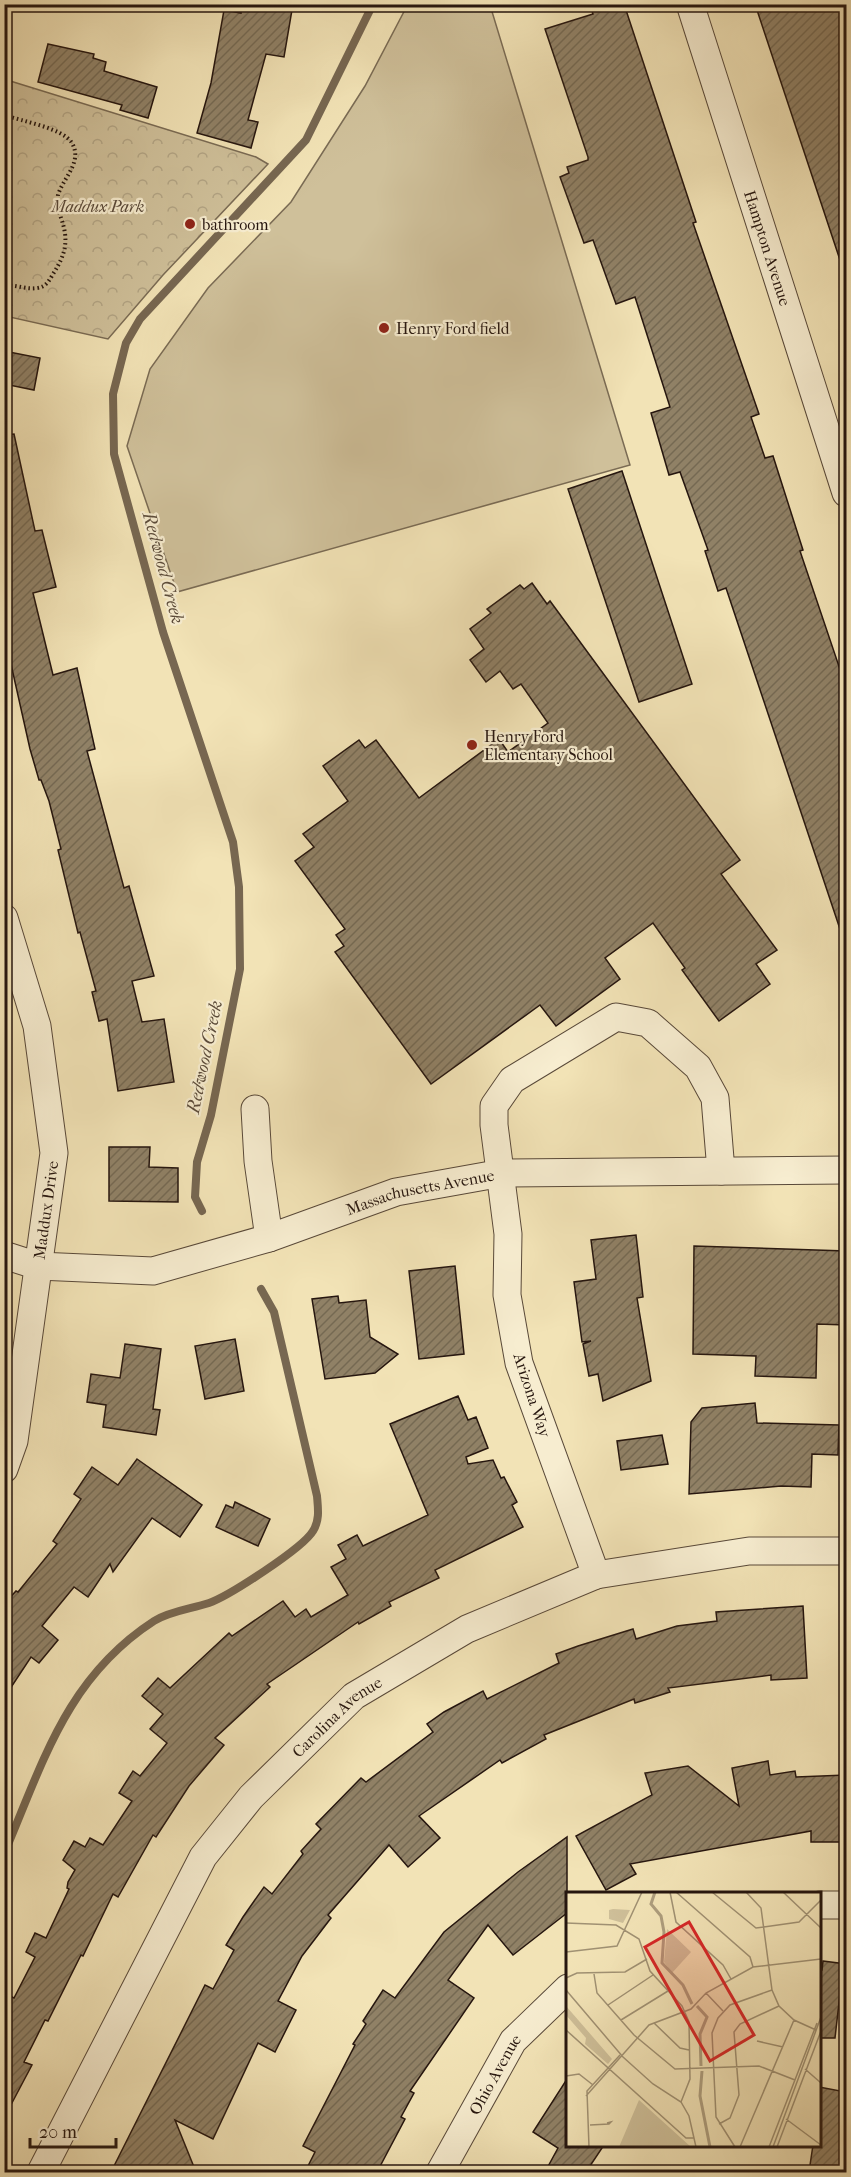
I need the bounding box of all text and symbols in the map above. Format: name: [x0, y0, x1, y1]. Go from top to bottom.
street label: Hampton Avenue: [740, 188, 795, 308]
park label: Maddux Park: [51, 197, 144, 216]
place label: bathroom: [201, 215, 269, 234]
marker: bathroom: [183, 217, 197, 231]
place label: Henry Ford field: [396, 319, 510, 338]
marker: Henry Ford field: [377, 321, 391, 335]
water label: Redwood Creek: [138, 509, 188, 626]
place label: Henry Ford Elementary School: [484, 727, 613, 764]
marker: Henry Ford Elementary School: [465, 738, 479, 752]
water label: Redwood Creek: [183, 999, 227, 1116]
street label: Maddux Drive: [30, 1159, 62, 1261]
street label: Massachusetts Avenue: [343, 1165, 496, 1219]
street label: Arizona Way: [509, 1350, 555, 1440]
street label: Carolina Avenue: [288, 1672, 385, 1761]
inset map: [566, 1892, 821, 2147]
street label: Ohio Avenue: [464, 2029, 525, 2118]
scale bar: [30, 2111, 116, 2149]
text: 20 m: [39, 2122, 77, 2143]

